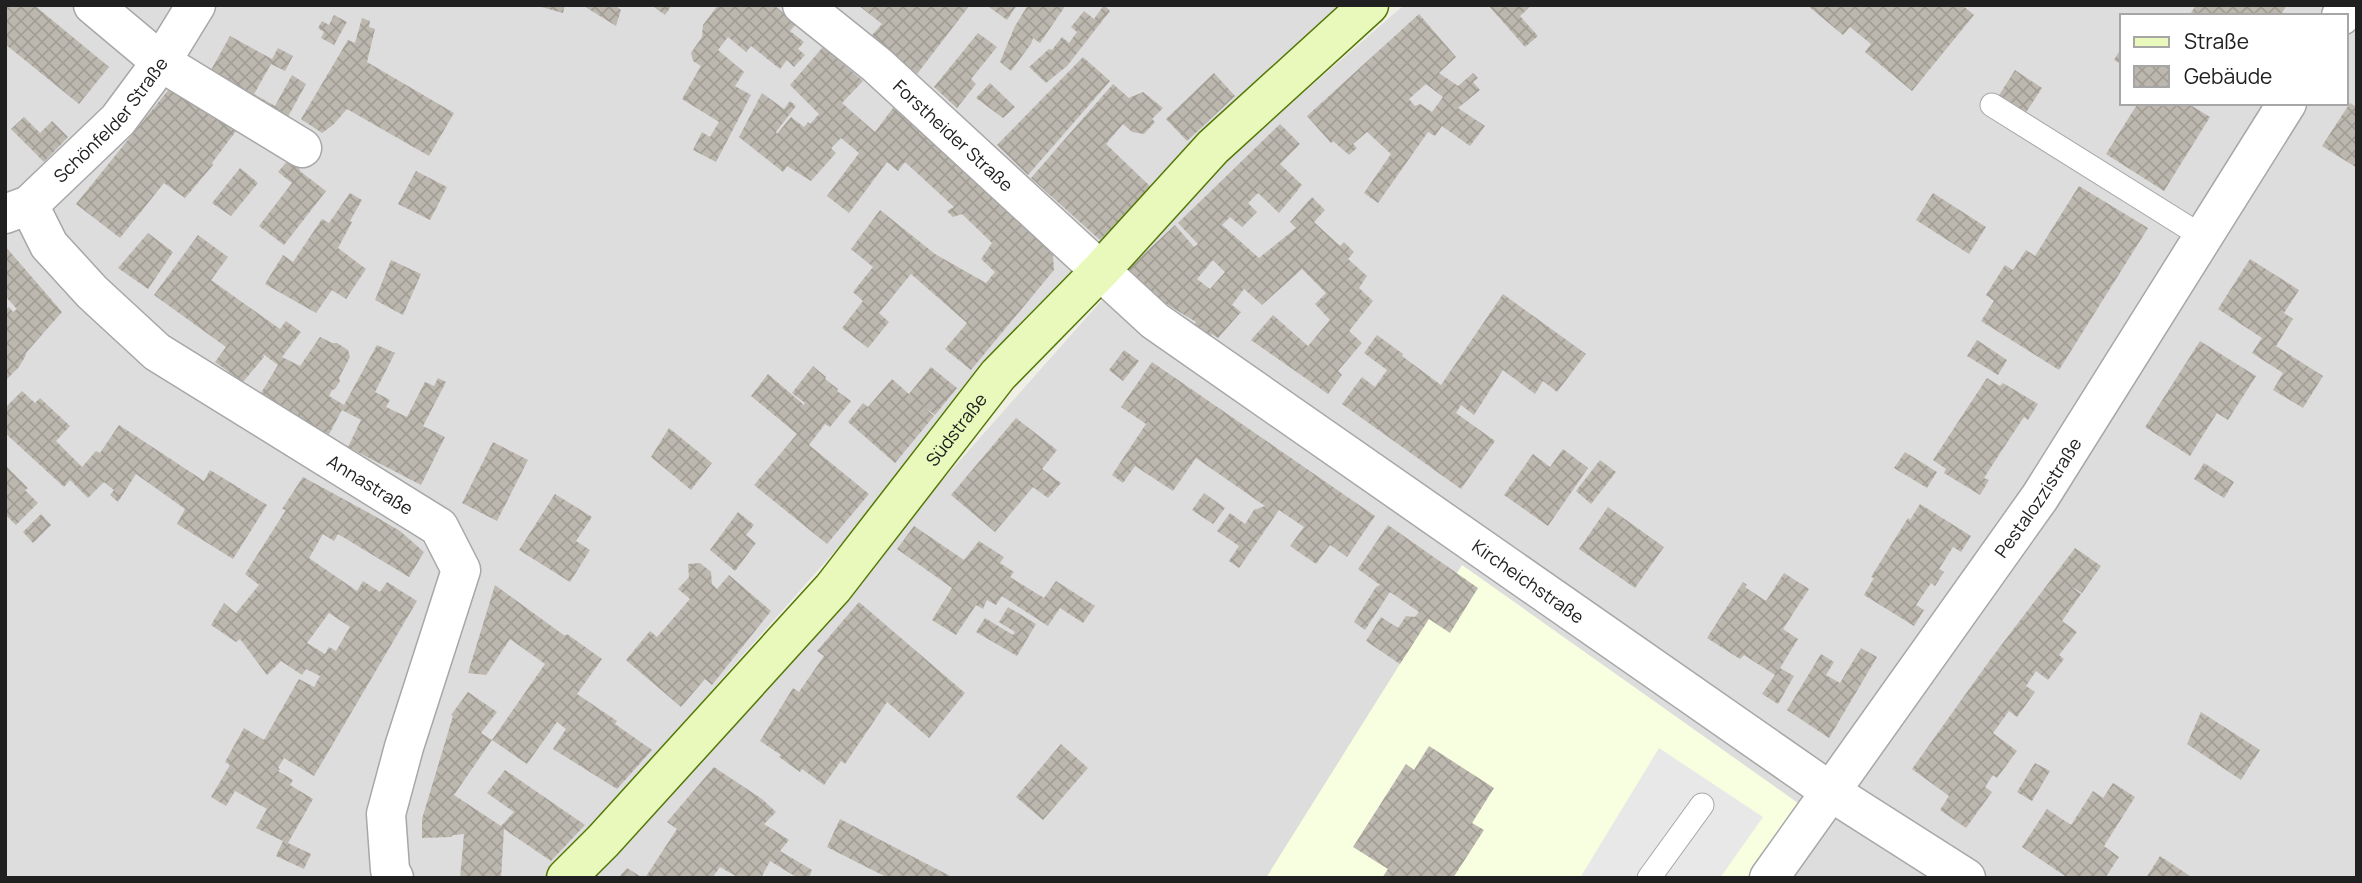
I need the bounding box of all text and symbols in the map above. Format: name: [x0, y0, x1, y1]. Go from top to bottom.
legend: [2120, 14, 2348, 105]
text: Straße: [2184, 27, 2249, 55]
street label: Schönfelder Straße: [48, 52, 173, 188]
text: Gebäude: [2184, 62, 2272, 90]
street label: Forstheider Straße: [888, 74, 1019, 197]
street label: Südstraße: [920, 388, 992, 471]
street label: Pestalozzistraße: [1989, 433, 2087, 562]
street label: Annastraße: [323, 449, 418, 520]
street label: Kircheichstraße: [1468, 534, 1589, 629]

